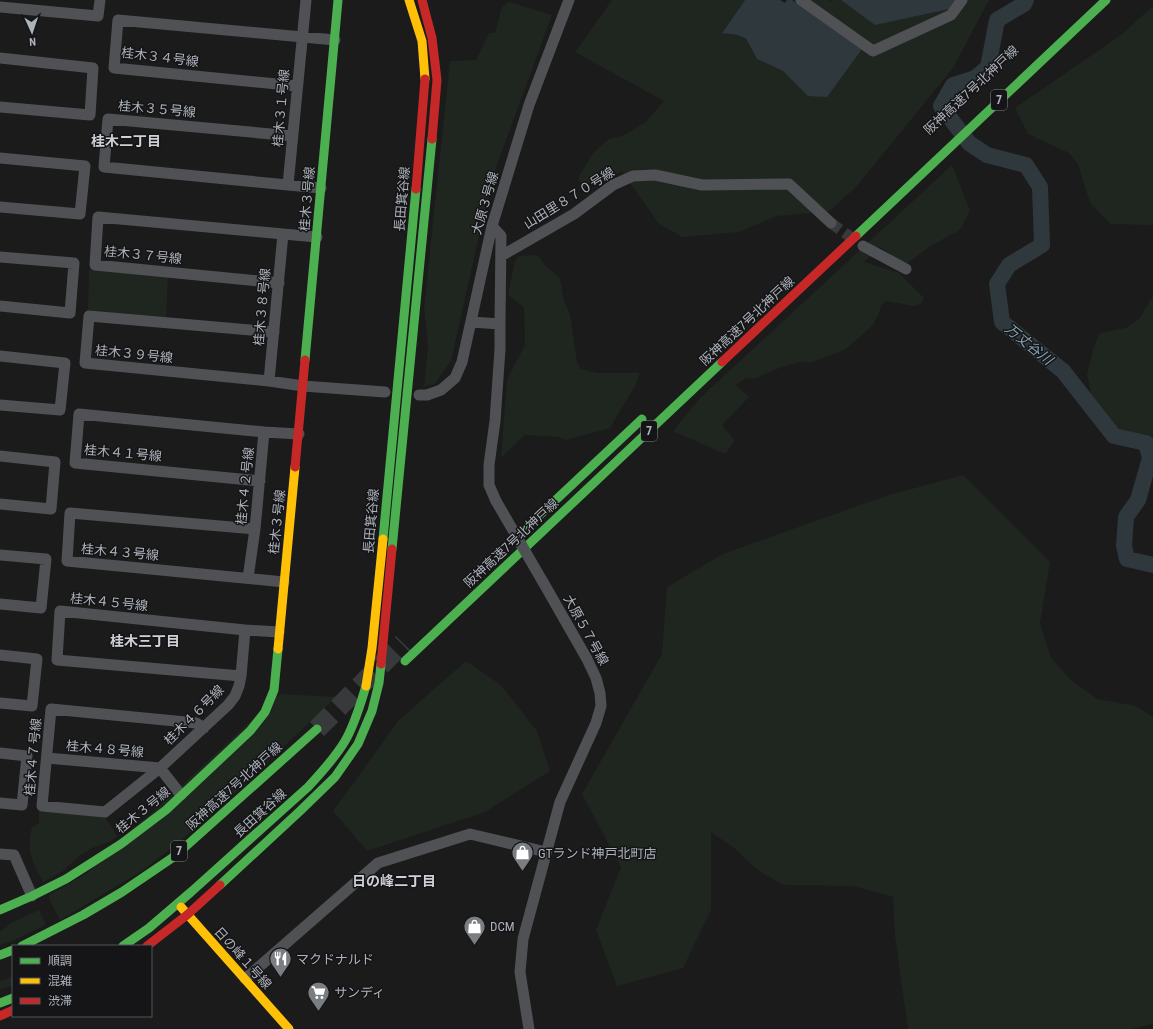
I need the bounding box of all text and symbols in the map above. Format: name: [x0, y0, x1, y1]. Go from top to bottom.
north arrow: [12, 12, 52, 52]
text: N: [29, 35, 36, 48]
street label: 阪神高速7号北神戸線: [921, 42, 1021, 138]
street label: 桂木３４号線: [120, 45, 200, 69]
street label: 桂木３１号線: [270, 68, 292, 148]
road number: 7: [991, 90, 1007, 110]
street label: 桂木３５号線: [117, 98, 197, 120]
district label: 桂木二丁目: [91, 133, 161, 149]
street label: 山田里８７０号線: [521, 164, 617, 232]
street label: 桂木３号線: [297, 166, 317, 232]
street label: 長田箕谷線: [392, 166, 412, 232]
street label: 大原３号線: [469, 170, 501, 236]
street label: 桂木３７号線: [103, 243, 183, 267]
street label: 桂木３８号線: [251, 267, 273, 347]
street label: 阪神高速7号北神戸線: [697, 273, 797, 369]
water label: 万丈谷川: [1002, 320, 1057, 369]
street label: 桂木３９号線: [94, 342, 174, 366]
road number: 7: [641, 421, 657, 441]
street label: 桂木４１号線: [83, 442, 163, 464]
street label: 桂木４２号線: [233, 446, 257, 526]
street label: 長田箕谷線: [361, 488, 381, 554]
street label: 桂木３号線: [266, 489, 288, 555]
street label: 阪神高速7号北神戸線: [461, 495, 561, 591]
street label: 桂木４３号線: [80, 541, 160, 563]
street label: 桂木４５号線: [69, 590, 149, 614]
street label: 大原５７号線: [561, 592, 611, 668]
district label: 桂木三丁目: [110, 633, 180, 649]
street label: 桂木４６号線: [161, 682, 227, 748]
street label: 桂木４７号線: [22, 717, 44, 797]
street label: 桂木４８号線: [65, 738, 145, 760]
street label: 阪神高速7号北神戸線: [183, 739, 285, 833]
street label: 桂木３号線: [113, 784, 173, 836]
street label: 長田箕谷線: [231, 786, 289, 840]
shop icon: GTランド神戸北町店: [510, 840, 536, 873]
road number: 7: [171, 841, 187, 861]
place label: GTランド神戸北町店: [538, 846, 656, 861]
district label: 日の峰二丁目: [352, 873, 436, 889]
shop icon: DCM: [461, 913, 487, 946]
place label: DCM: [490, 919, 515, 934]
street label: 日の峰１号線: [211, 924, 275, 992]
legend: [12, 945, 152, 1017]
restaurant icon: マクドナルド: [267, 946, 293, 979]
place label: マクドナルド: [296, 952, 374, 967]
text: 順調: [48, 954, 72, 968]
text: 混雑: [48, 974, 72, 988]
supermarket icon: サンディ: [305, 979, 331, 1012]
place label: サンディ: [334, 985, 385, 1000]
text: 渋滞: [48, 994, 72, 1008]

